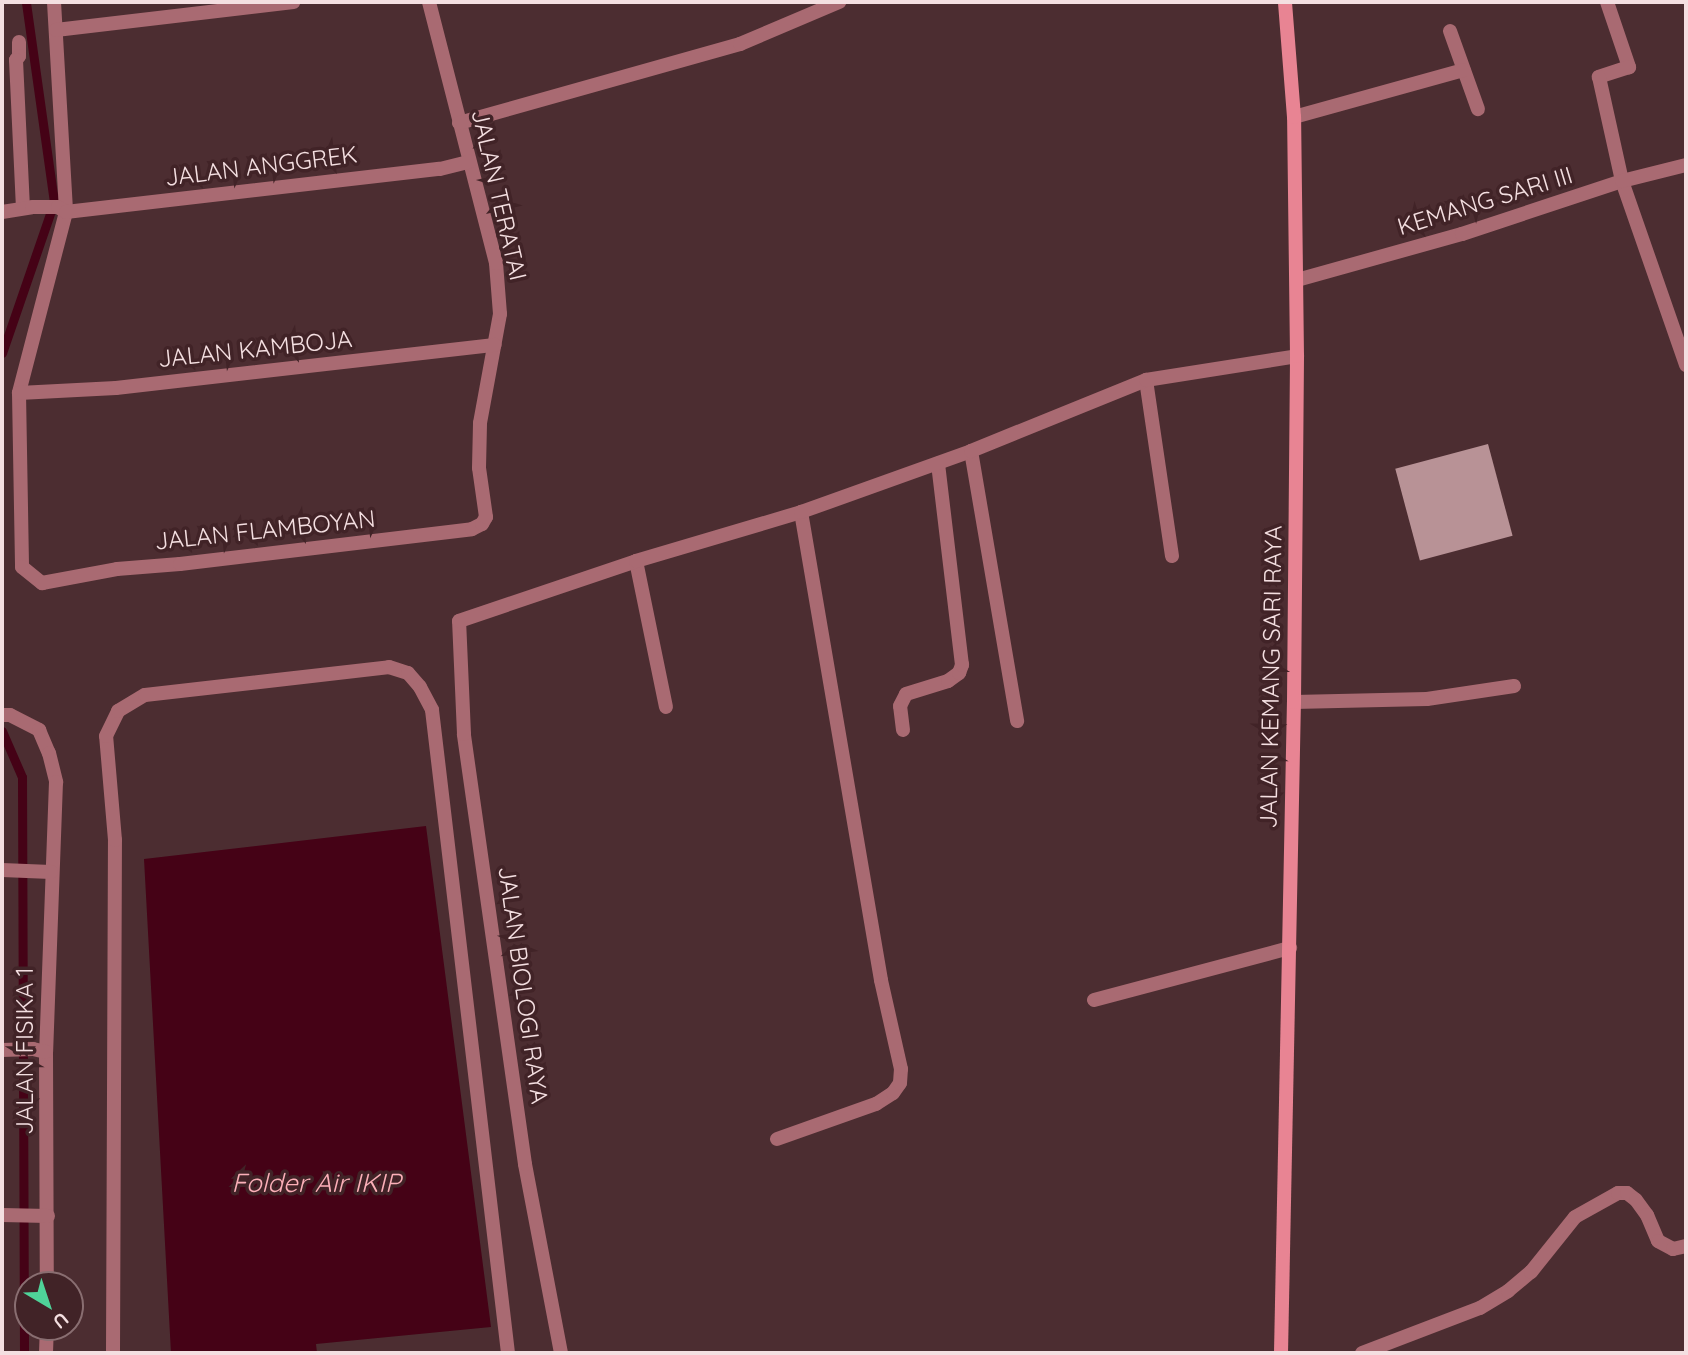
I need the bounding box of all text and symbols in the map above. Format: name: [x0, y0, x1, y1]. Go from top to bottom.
street label: JALAN TERATAI: [465, 107, 533, 283]
street label: JALAN ANGGREK: [163, 140, 359, 192]
street label: KEMANG SARI III: [1394, 161, 1576, 241]
street label: JALAN KAMBOJA: [156, 324, 354, 374]
street label: JALAN FLAMBOYAN: [153, 504, 377, 556]
street label: JALAN KEMANG SARI RAYA: [1254, 525, 1288, 829]
street label: JALAN BIOLOGI RAYA: [492, 864, 554, 1106]
street label: JALAN FISIKA 1: [11, 967, 39, 1135]
water label: Folder Air IKIP: [232, 1167, 400, 1199]
north arrow: [14, 1271, 84, 1341]
text: U: [48, 1307, 74, 1334]

